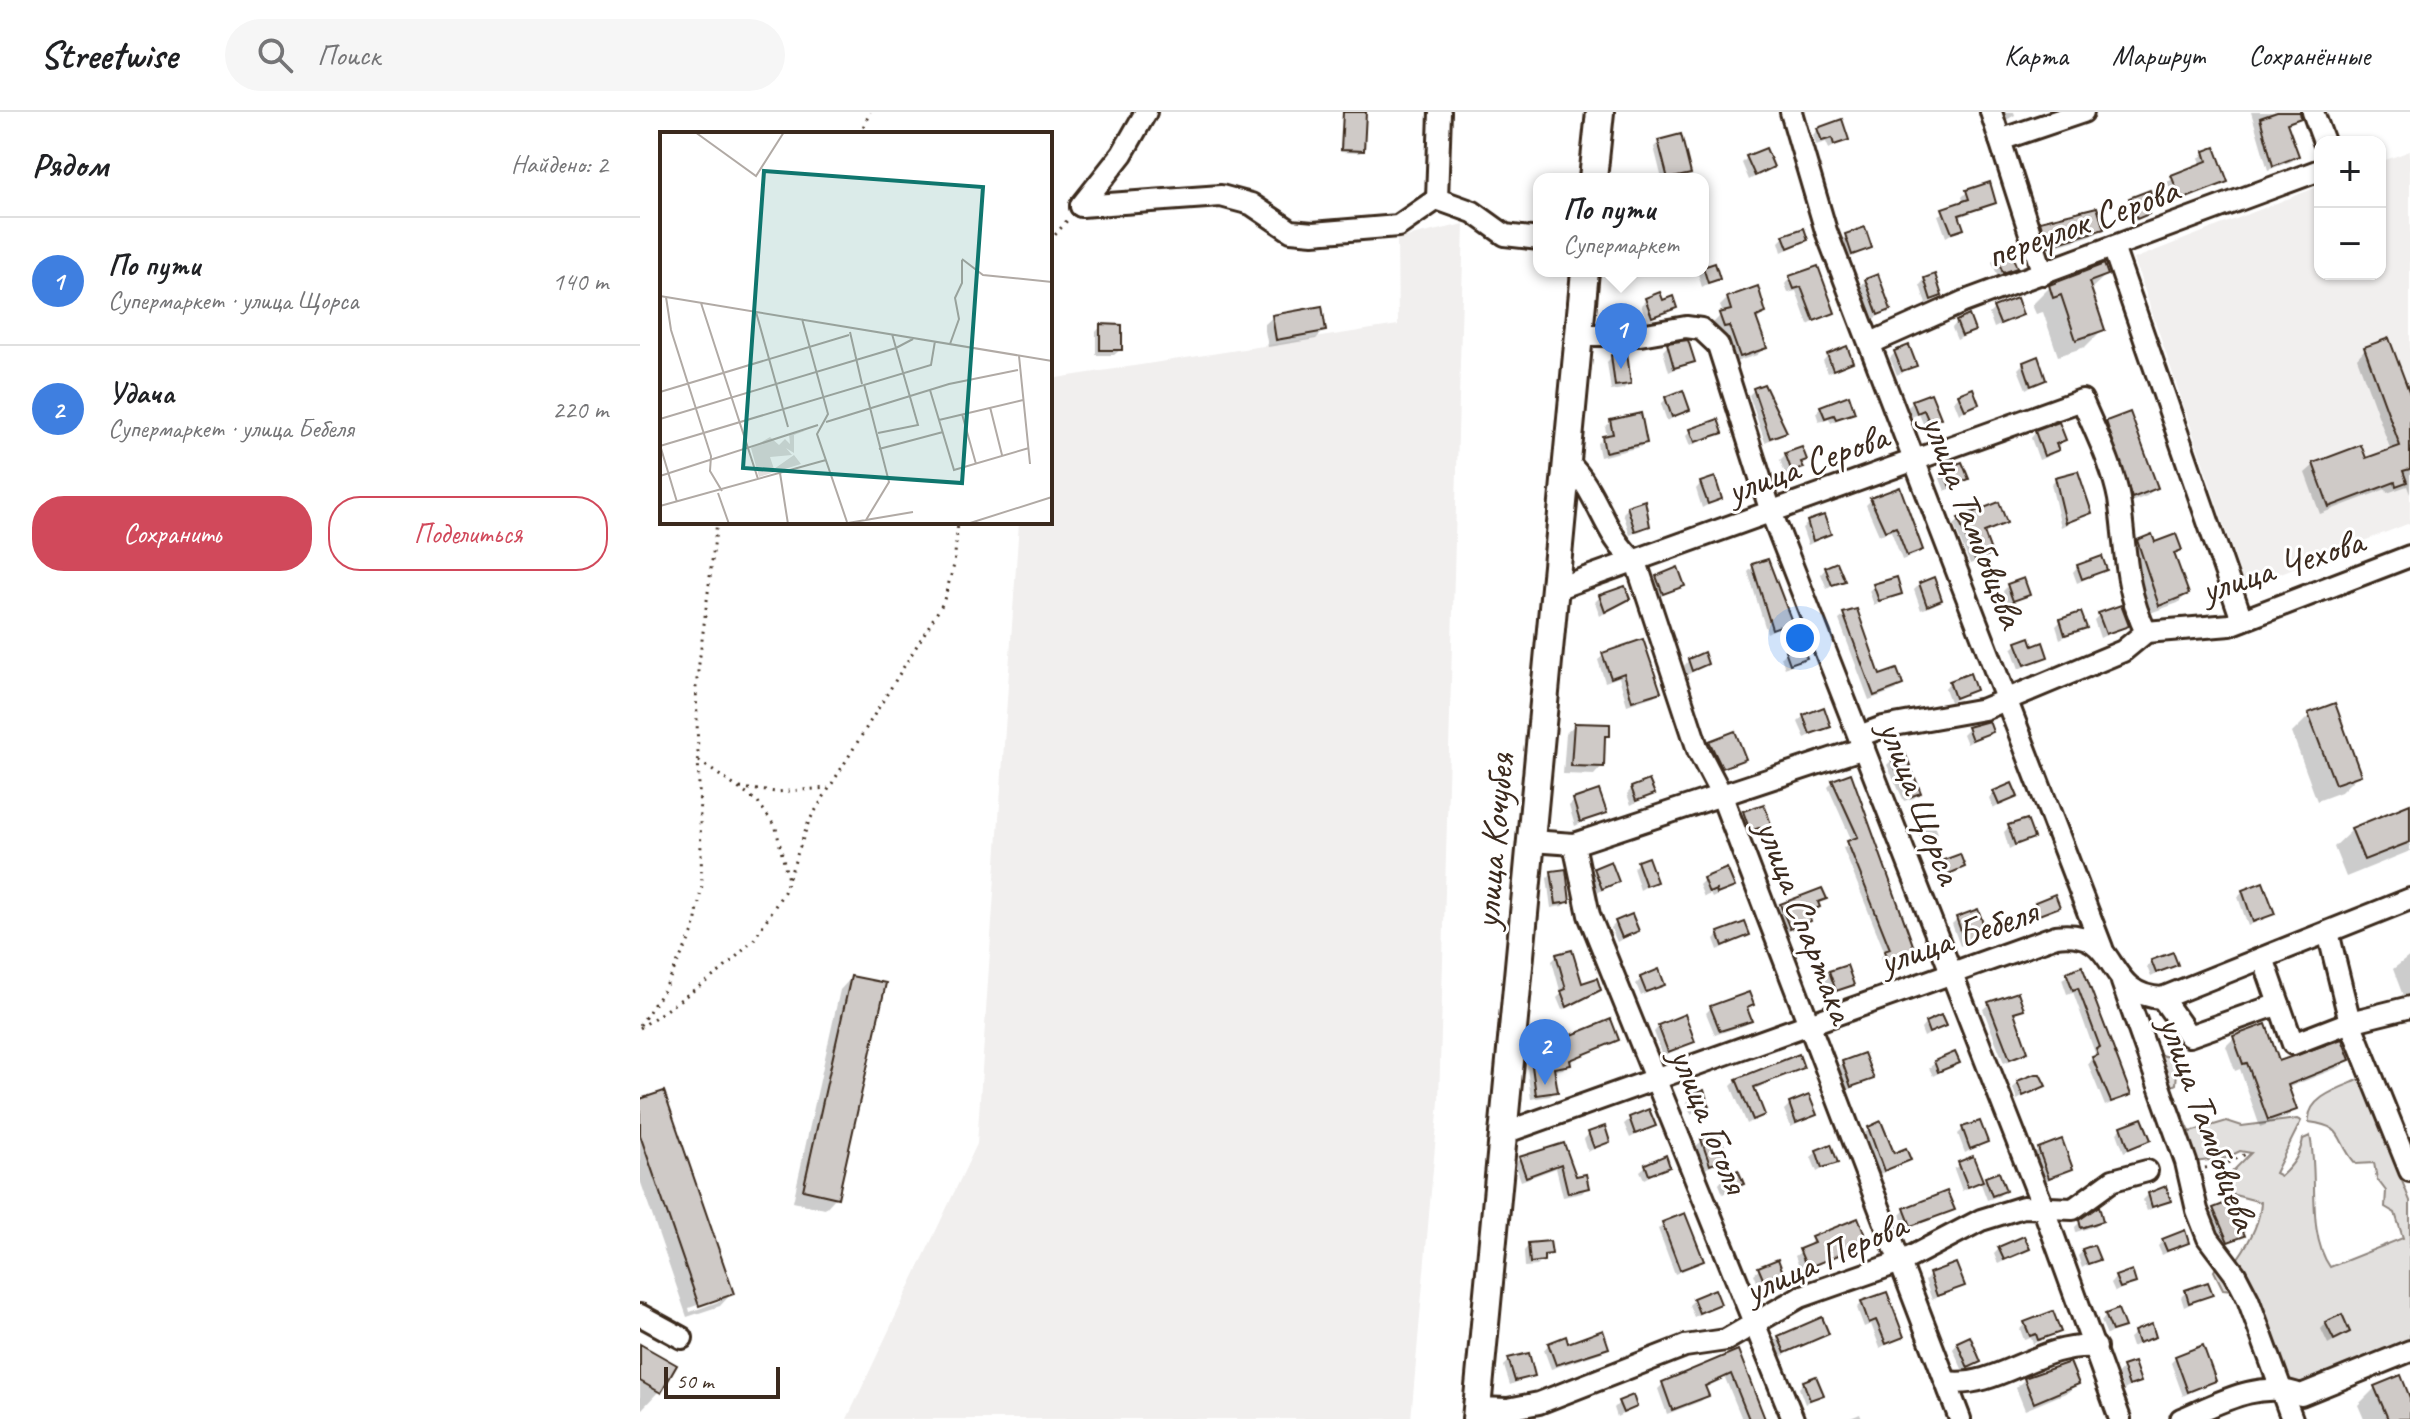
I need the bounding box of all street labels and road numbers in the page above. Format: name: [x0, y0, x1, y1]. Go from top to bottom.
street label: переулок Серова: [1980, 165, 2187, 279]
street label: улица Тамбовцева: [1911, 406, 2037, 637]
street label: улица Серова: [1718, 412, 1897, 515]
street label: улица Чехова: [2193, 516, 2373, 614]
street label: улица Щорса: [1867, 712, 1974, 893]
street label: улица Кочубея: [1462, 750, 1525, 933]
street label: улица Спартака: [1745, 811, 1867, 1032]
street label: улица Бебеля: [1871, 887, 2046, 986]
street label: улица Тамбовцева: [2147, 1008, 2270, 1239]
street label: улица Гоголя: [1659, 1039, 1761, 1202]
street label: улица Перова: [1735, 1200, 1917, 1315]

